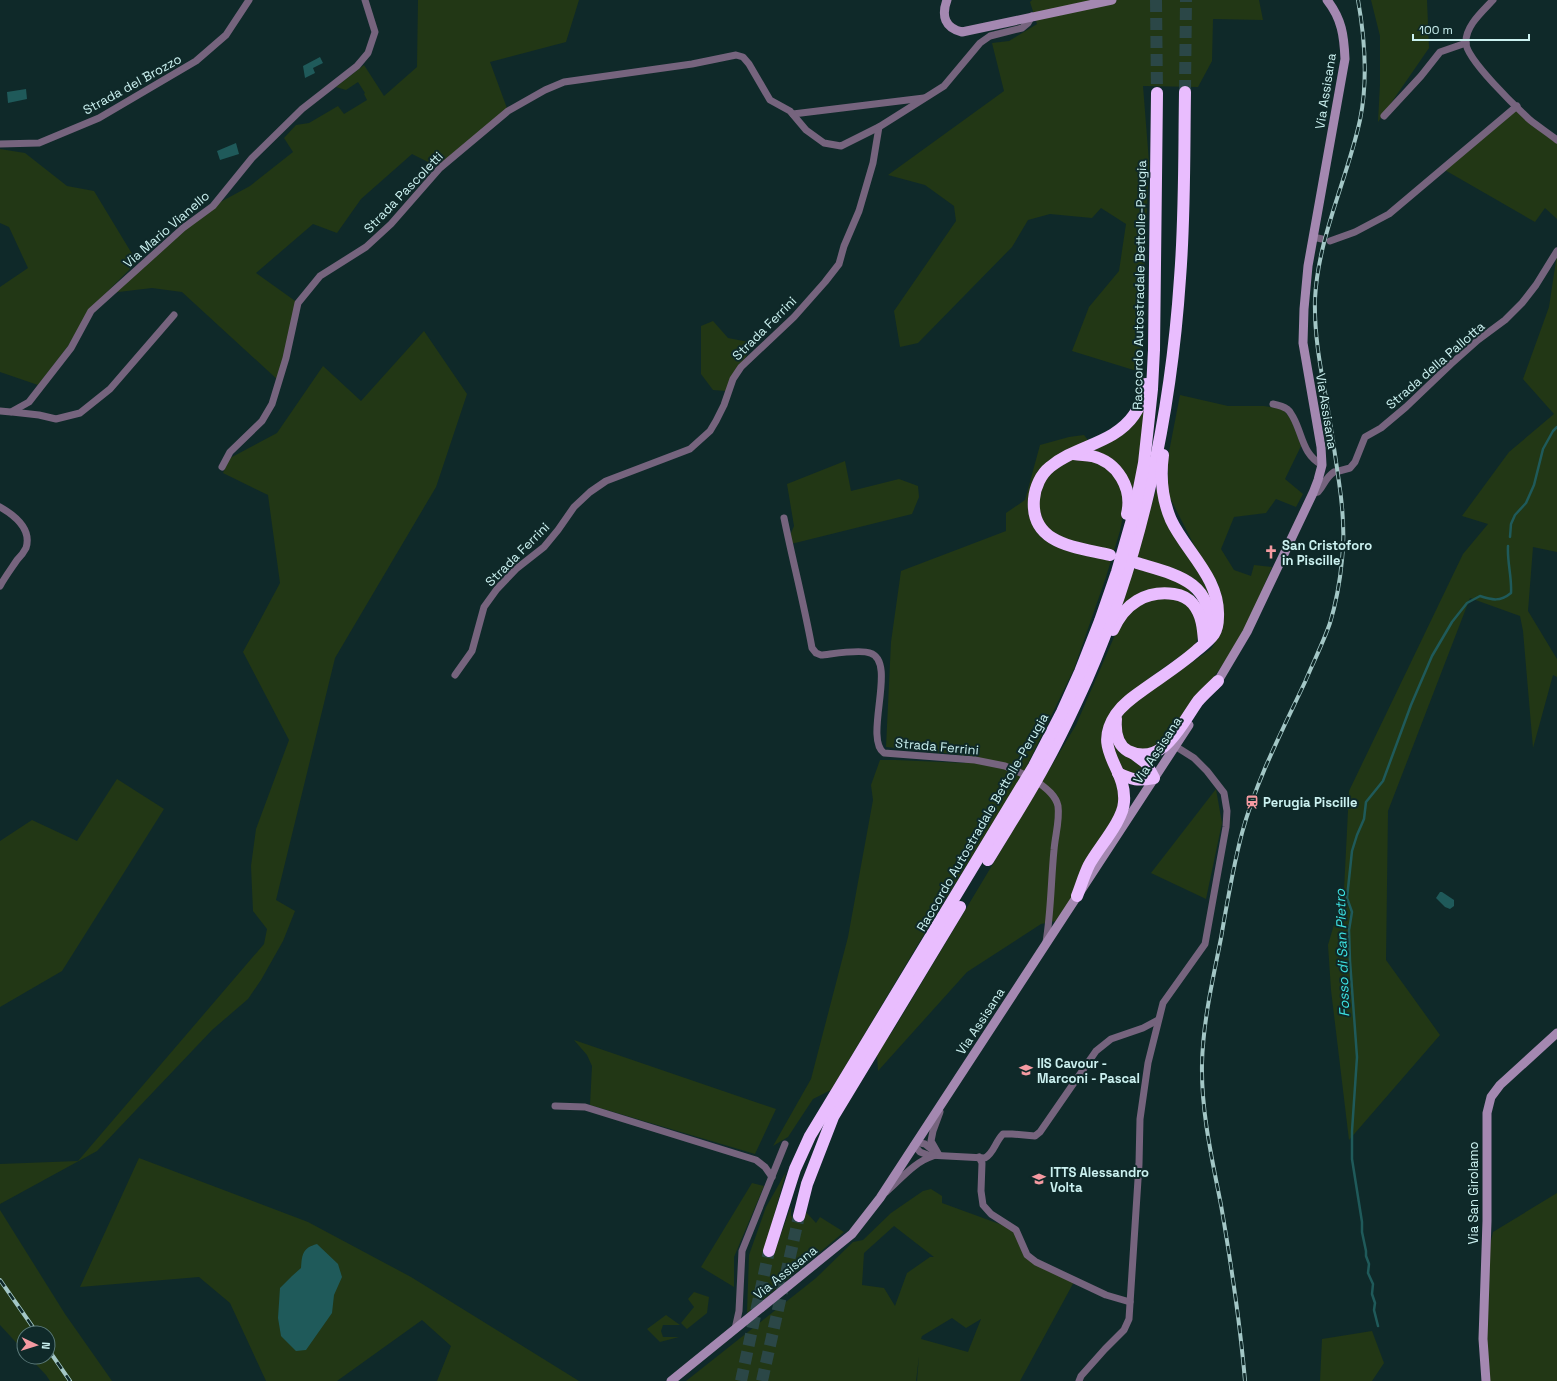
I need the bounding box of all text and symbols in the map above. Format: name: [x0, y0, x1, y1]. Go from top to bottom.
scale bar: [1413, 16, 1529, 42]
text: 100 m: [1419, 22, 1453, 38]
street label: Strada del Brozzo: [80, 50, 185, 119]
street label: Via Assisana: [1311, 51, 1340, 130]
street label: Strada Pascoletti: [360, 148, 447, 237]
street label: Raccordo Autostradale Bettolle-Perugia: [1129, 160, 1150, 410]
street label: Via Mario Vianello: [120, 187, 213, 271]
street label: Strada Ferrini: [729, 293, 800, 364]
street label: Strada della Pallotta: [1382, 317, 1489, 413]
street label: Via Assisana: [1312, 372, 1341, 451]
street label: Strada Ferrini: [482, 519, 553, 590]
place label: San Cristoforo in Piscille: [1282, 537, 1372, 569]
church icon: San Cristoforo in Piscille: [1263, 544, 1279, 560]
street label: Raccordo Autostradale Bettolle-Perugia: [913, 709, 1052, 935]
street label: Via Assisana: [1129, 713, 1186, 787]
street label: Strada Ferrini: [894, 734, 979, 759]
station icon: Perugia Piscille: [1244, 794, 1260, 810]
place label: Perugia Piscille: [1263, 794, 1358, 811]
water label: Fosso di San Pietro: [1331, 888, 1353, 1017]
street label: Via Assisana: [952, 984, 1009, 1058]
place label: IIS Cavour - Marconi - Pascal: [1037, 1055, 1140, 1087]
school or university icon: IIS Cavour - Marconi - Pascal: [1018, 1062, 1034, 1078]
street label: Via San Girolamo: [1465, 1141, 1482, 1245]
place label: ITTS Alessandro Volta: [1050, 1164, 1149, 1196]
school or university icon: ITTS Alessandro Volta: [1031, 1171, 1047, 1187]
street label: Via Assisana: [750, 1241, 821, 1303]
north arrow: [16, 1325, 56, 1365]
text: N: [39, 1342, 53, 1350]

